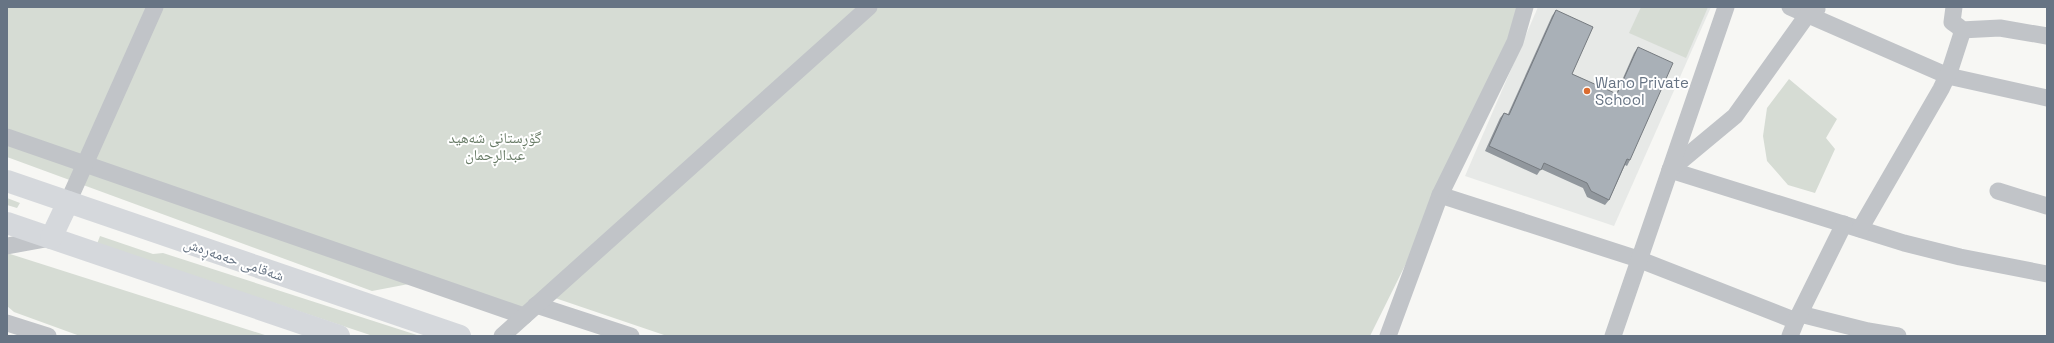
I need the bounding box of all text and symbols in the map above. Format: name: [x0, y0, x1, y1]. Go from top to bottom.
place label: Wano Private School: [1595, 73, 1689, 109]
marker: Wano Private School: [1582, 86, 1592, 96]
park label: گۆڕستانی شەهید عبدالڕحمان: [448, 128, 542, 167]
street label: شەقامی حەمەڕەش: [180, 233, 287, 288]

